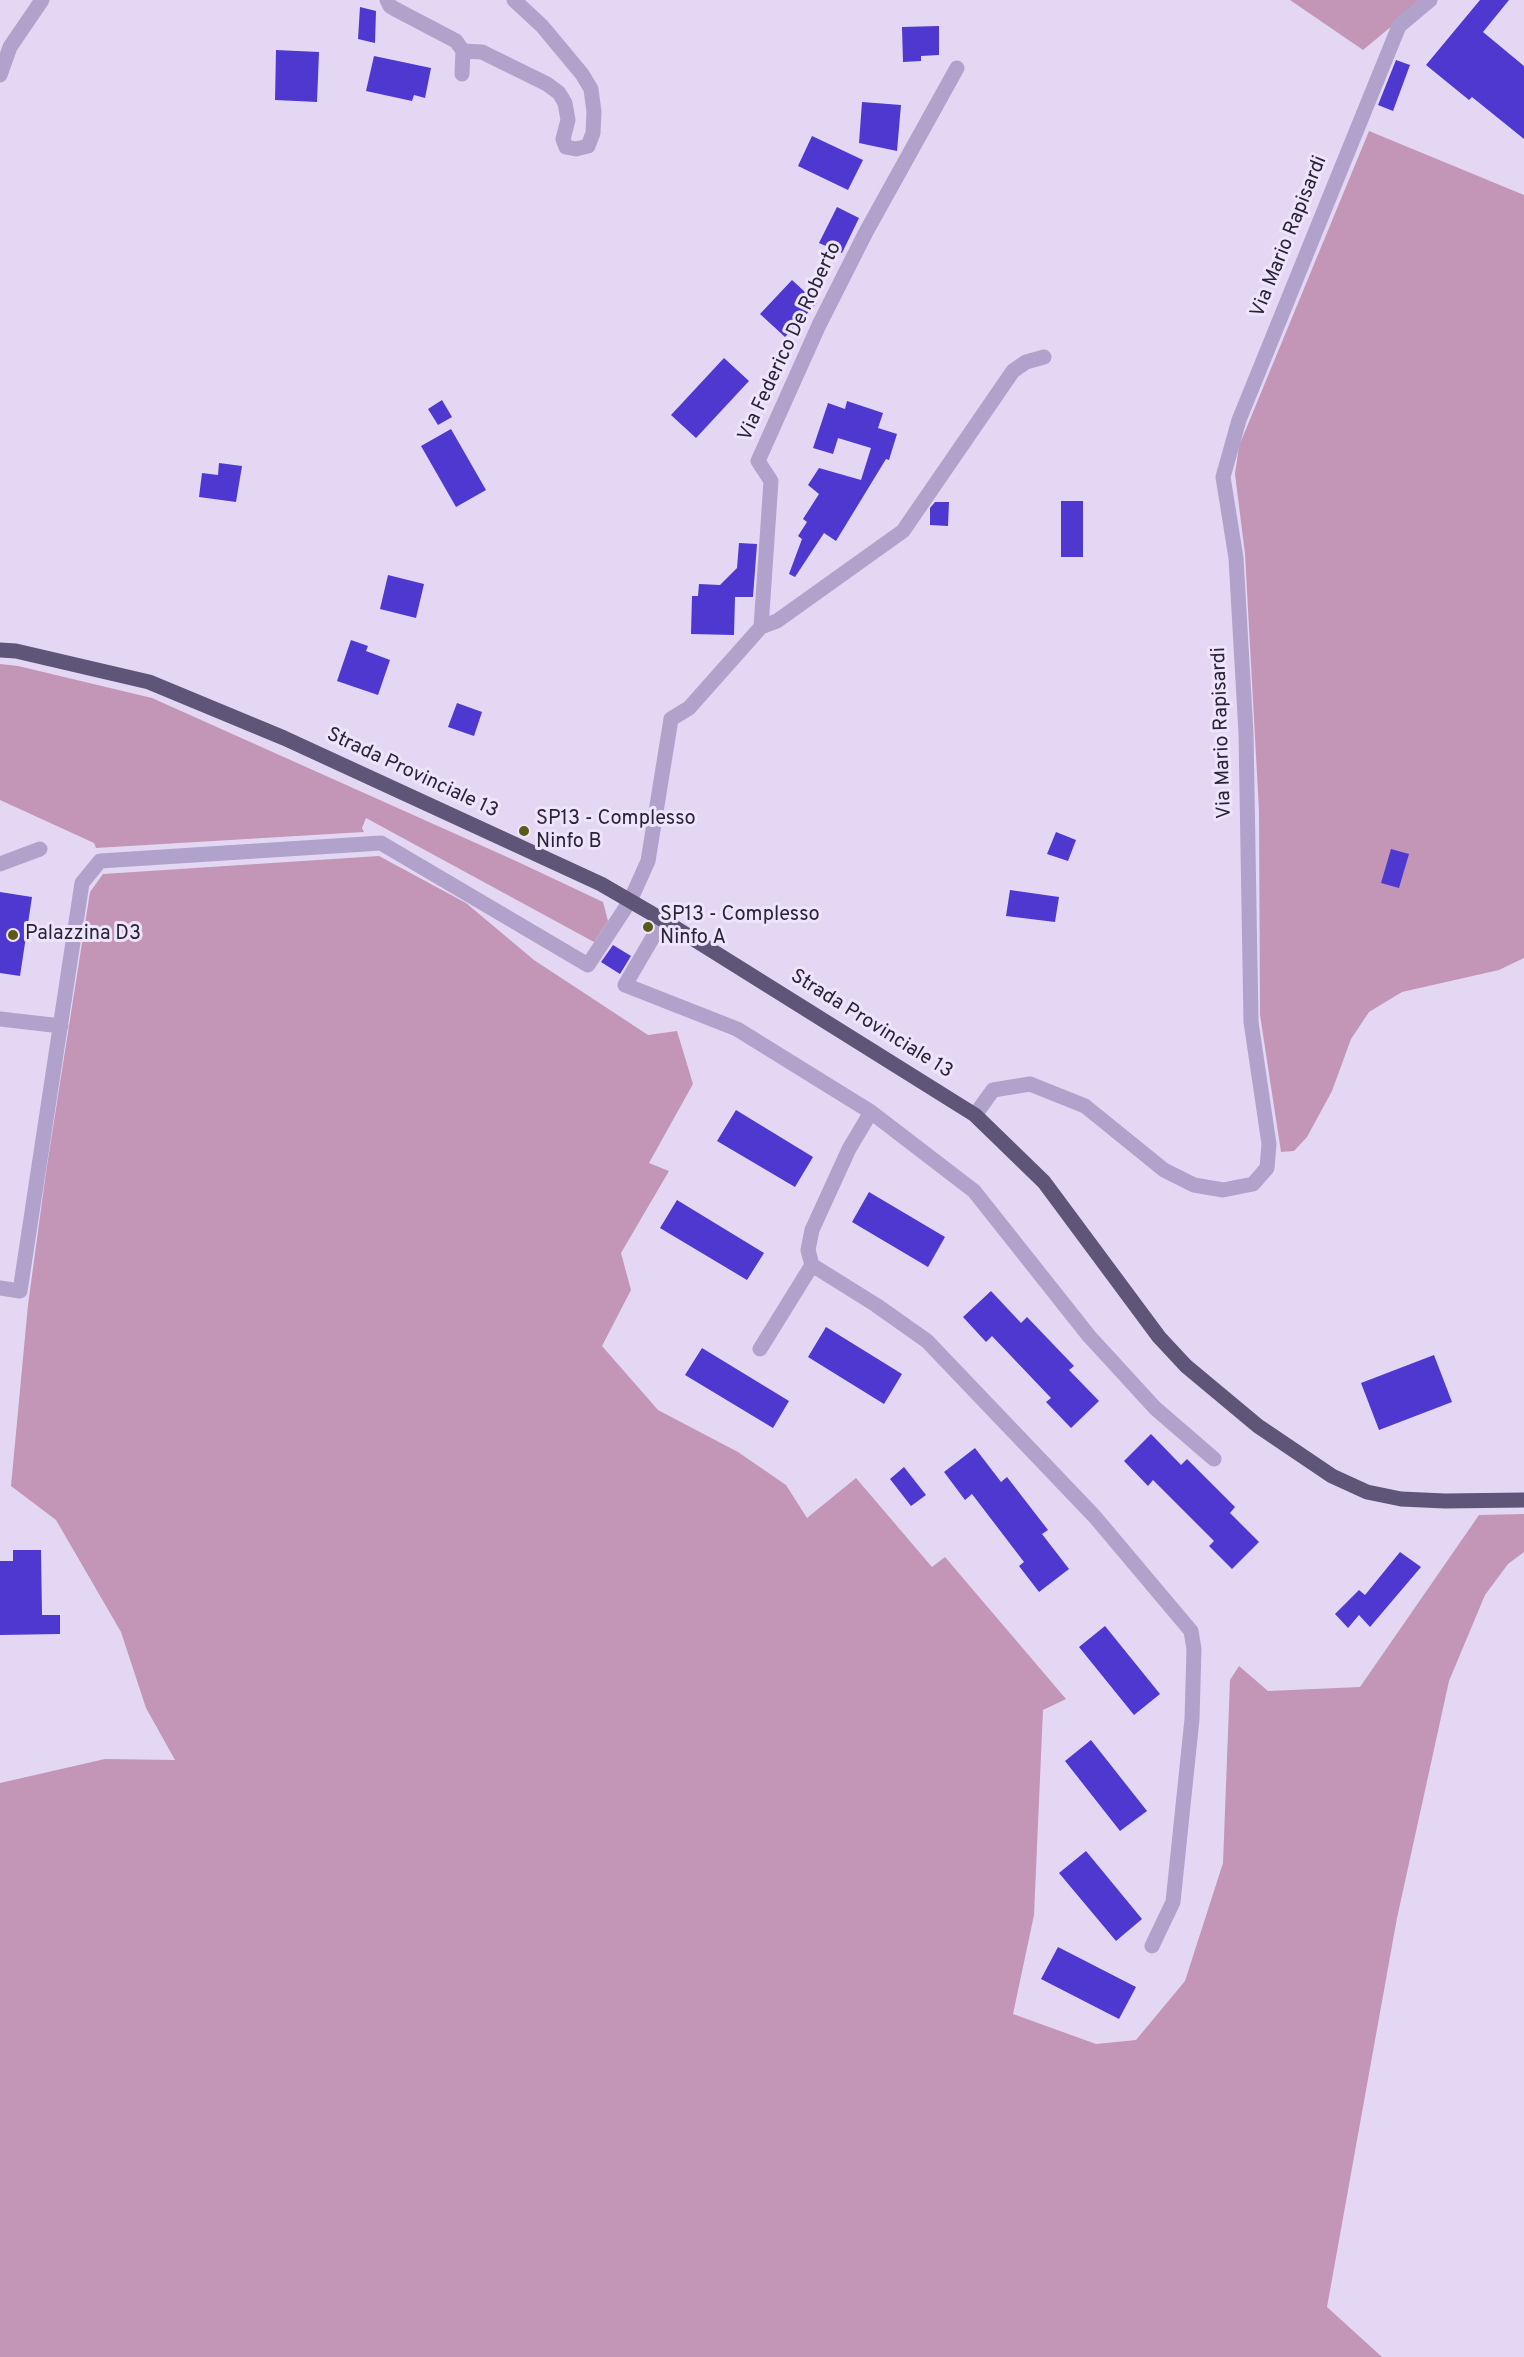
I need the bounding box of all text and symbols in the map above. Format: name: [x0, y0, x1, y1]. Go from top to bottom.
street label: Via Mario Rapisardi: [1247, 153, 1333, 321]
street label: Via Federico De Roberto: [734, 239, 848, 445]
street label: Via Mario Rapisardi: [1208, 647, 1238, 819]
street label: Strada Provinciale 13: [322, 724, 502, 824]
place label: SP13 - Complesso Ninfo B: [536, 808, 696, 855]
marker: SP13 - Complesso Ninfo B: [517, 824, 531, 838]
place label: SP13 - Complesso Ninfo A: [660, 904, 820, 951]
marker: SP13 - Complesso Ninfo A: [641, 920, 655, 934]
place label: Palazzina D3: [25, 923, 141, 947]
marker: Palazzina D3: [6, 928, 20, 942]
street label: Strada Provinciale 13: [785, 965, 957, 1085]

